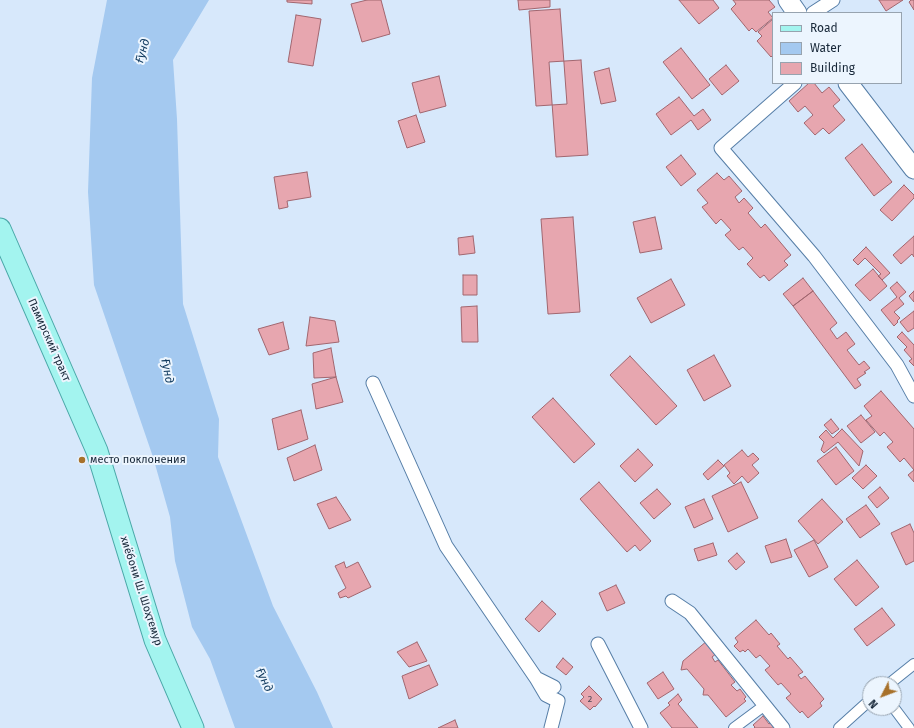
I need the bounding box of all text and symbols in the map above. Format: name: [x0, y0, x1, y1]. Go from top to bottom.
legend: [772, 12, 902, 84]
text: Road: [810, 21, 838, 35]
water label: Ғунд: [133, 37, 153, 65]
text: Water: [810, 41, 841, 55]
text: Building: [810, 61, 855, 75]
street label: Памирский тракт: [25, 297, 73, 383]
water label: Ғунд: [158, 357, 176, 385]
place label: место поклонения: [90, 453, 186, 467]
marker: место поклонения: [77, 455, 87, 465]
street label: хиёбони Ш. Шоҳтемур: [117, 535, 165, 647]
water label: Ғунд: [252, 666, 276, 694]
north arrow: [862, 676, 902, 716]
house number: 2: [588, 694, 592, 704]
text: N: [866, 697, 881, 711]

